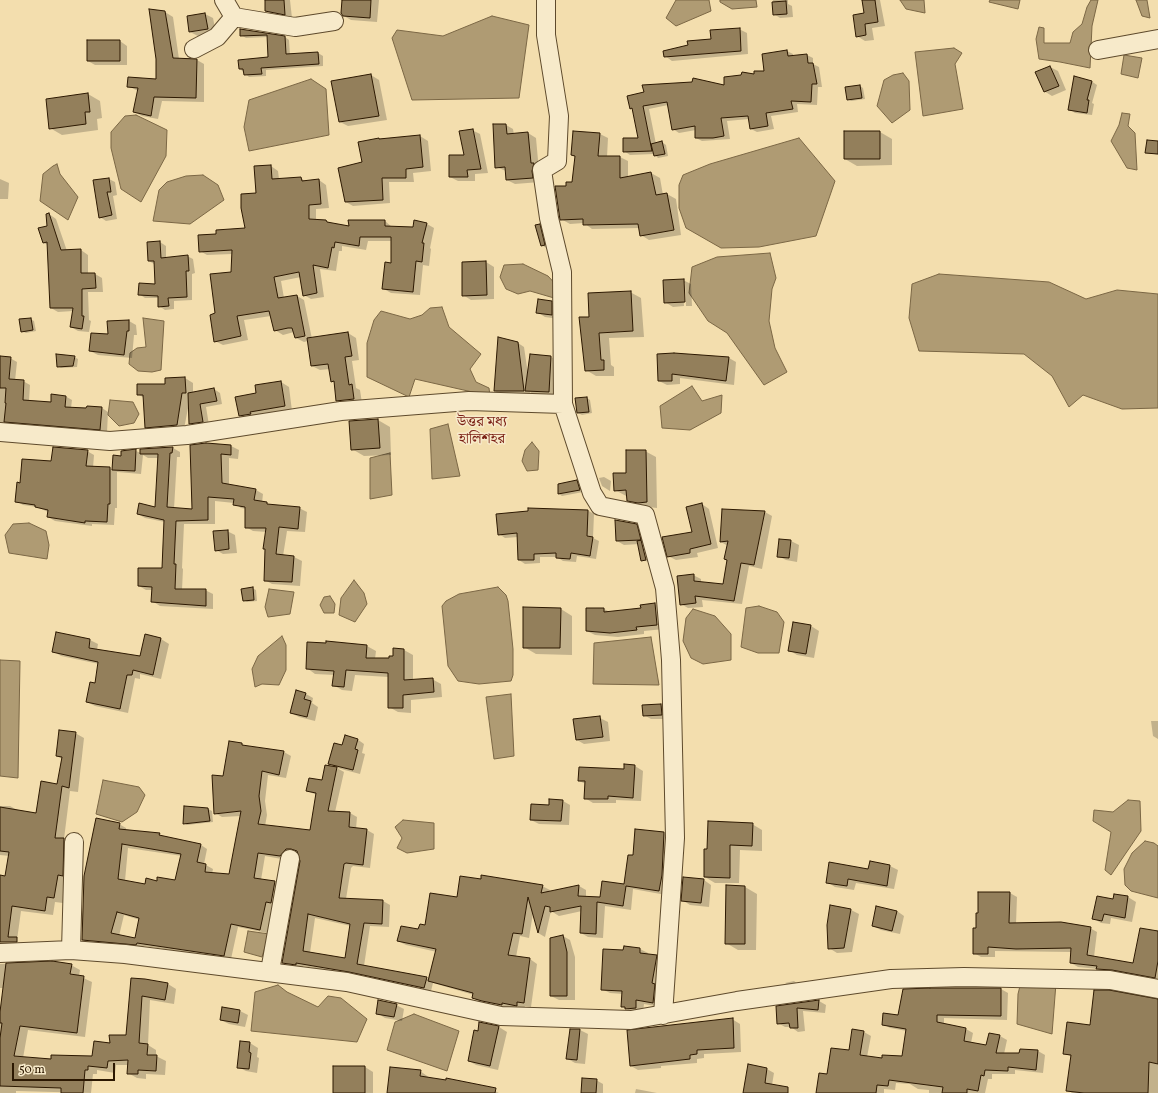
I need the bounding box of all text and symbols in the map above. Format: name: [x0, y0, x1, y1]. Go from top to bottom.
district label: উত্তর মধ্য হালিশহর: [457, 414, 507, 449]
scale bar: [14, 1055, 117, 1081]
text: 50 m: [19, 1062, 45, 1078]

